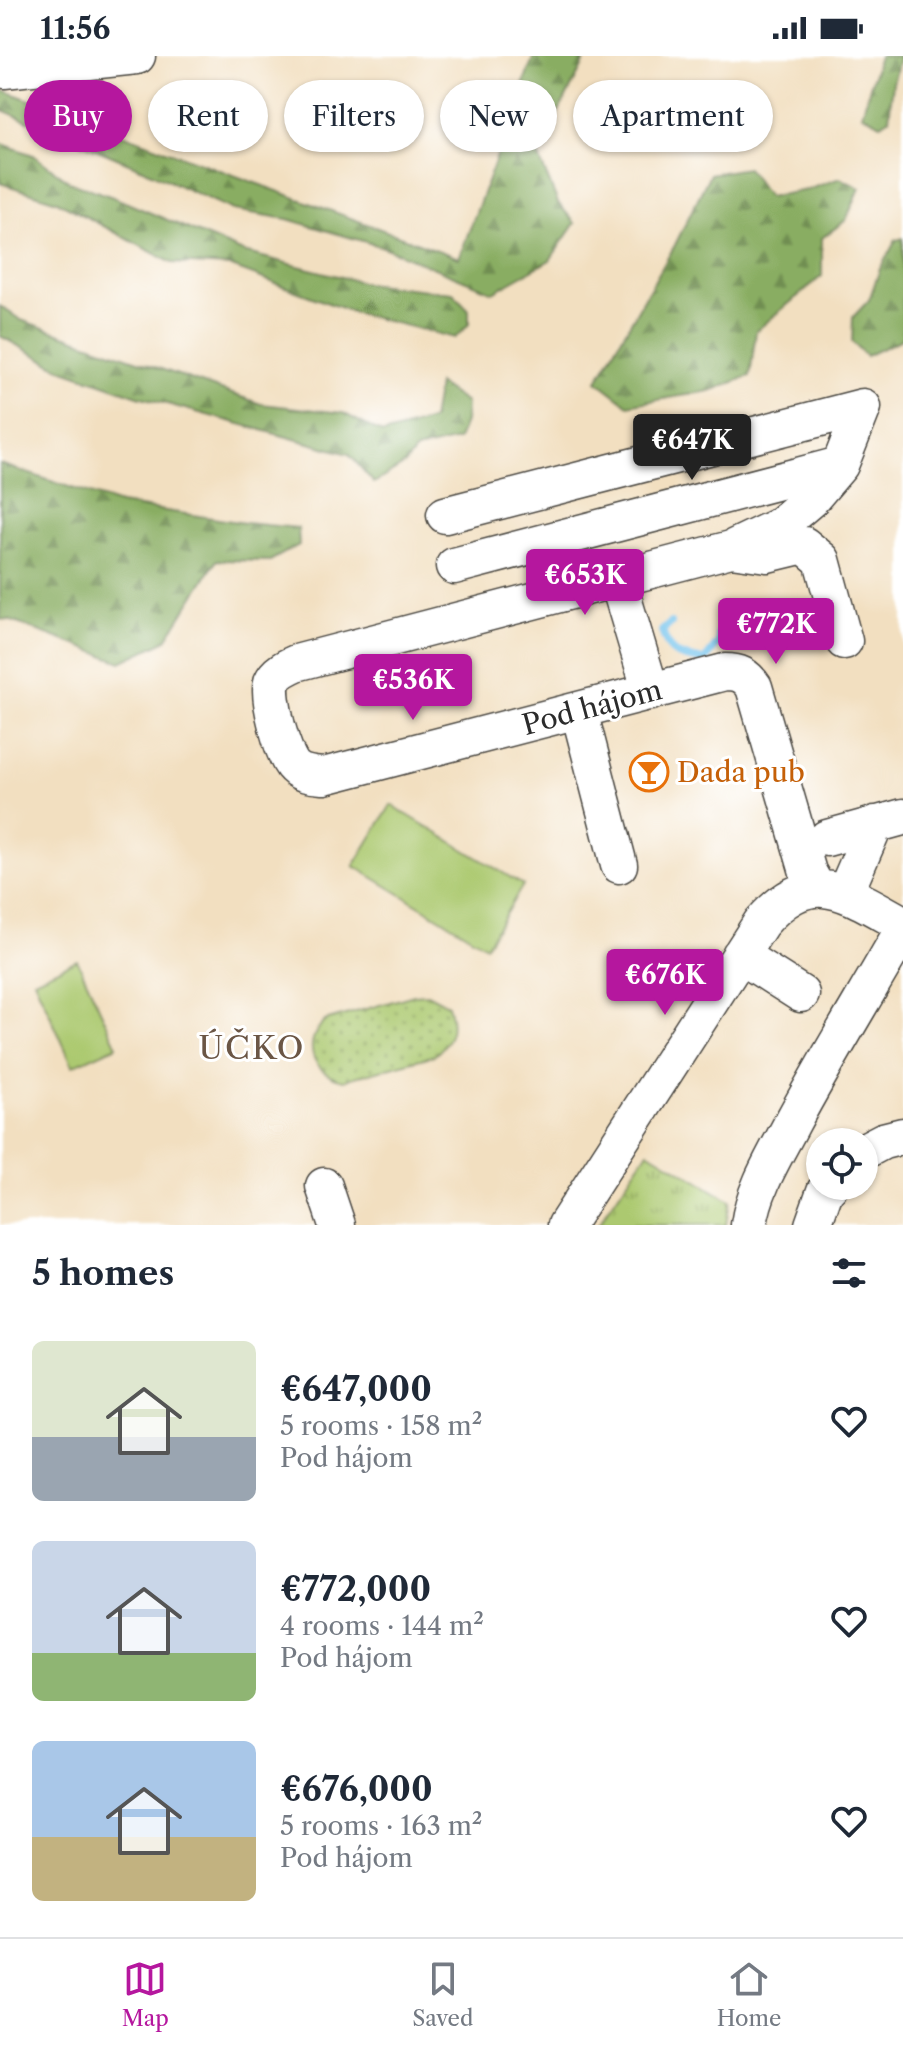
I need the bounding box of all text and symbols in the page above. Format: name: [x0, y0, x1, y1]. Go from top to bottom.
text: 11:56: [40, 10, 110, 47]
chip: Buy: [24, 80, 132, 152]
chip: Rent: [148, 80, 268, 152]
chip: Filters: [284, 80, 424, 152]
chip: New: [440, 80, 557, 152]
chip: Apartment: [573, 80, 773, 152]
pin: €647K: [636, 414, 748, 482]
text: €647K: [651, 424, 733, 456]
pin: €653K: [529, 549, 641, 617]
text: €653K: [544, 559, 626, 591]
pin: €772K: [720, 598, 832, 666]
text: €772K: [736, 608, 816, 640]
pin: €536K: [357, 654, 469, 722]
text: €536K: [372, 664, 454, 696]
street label: Pod hájom: [519, 672, 665, 742]
bar icon: Dada pub: [628, 751, 670, 793]
place label: Dada pub: [677, 755, 805, 789]
pin: €676K: [609, 949, 721, 1017]
text: €676K: [625, 959, 706, 991]
district label: ÚČKO: [199, 1028, 305, 1067]
map controls: [806, 1128, 878, 1200]
button: locate: [806, 1128, 878, 1200]
icon: filters: [827, 1251, 871, 1295]
text: 5 homes: [32, 1252, 174, 1294]
text: €647,000: [280, 1368, 432, 1410]
icon: home: [96, 1373, 192, 1469]
icon: heart: [827, 1399, 871, 1443]
text: 5 rooms · 158 m²: [280, 1410, 482, 1442]
text: Pod hájom: [280, 1442, 413, 1474]
text: €772,000: [280, 1568, 431, 1610]
icon: home: [96, 1573, 192, 1669]
icon: heart: [827, 1599, 871, 1643]
text: 4 rooms · 144 m²: [280, 1610, 484, 1642]
text: Pod hájom: [280, 1642, 413, 1674]
text: €676,000: [280, 1768, 433, 1810]
icon: home: [96, 1773, 192, 1869]
icon: heart: [827, 1799, 871, 1843]
text: 5 rooms · 163 m²: [280, 1810, 482, 1842]
text: Pod hájom: [280, 1842, 413, 1874]
tab: Map: [122, 1957, 169, 2032]
tab: Saved: [412, 1957, 473, 2032]
tab: Home: [717, 1957, 781, 2032]

